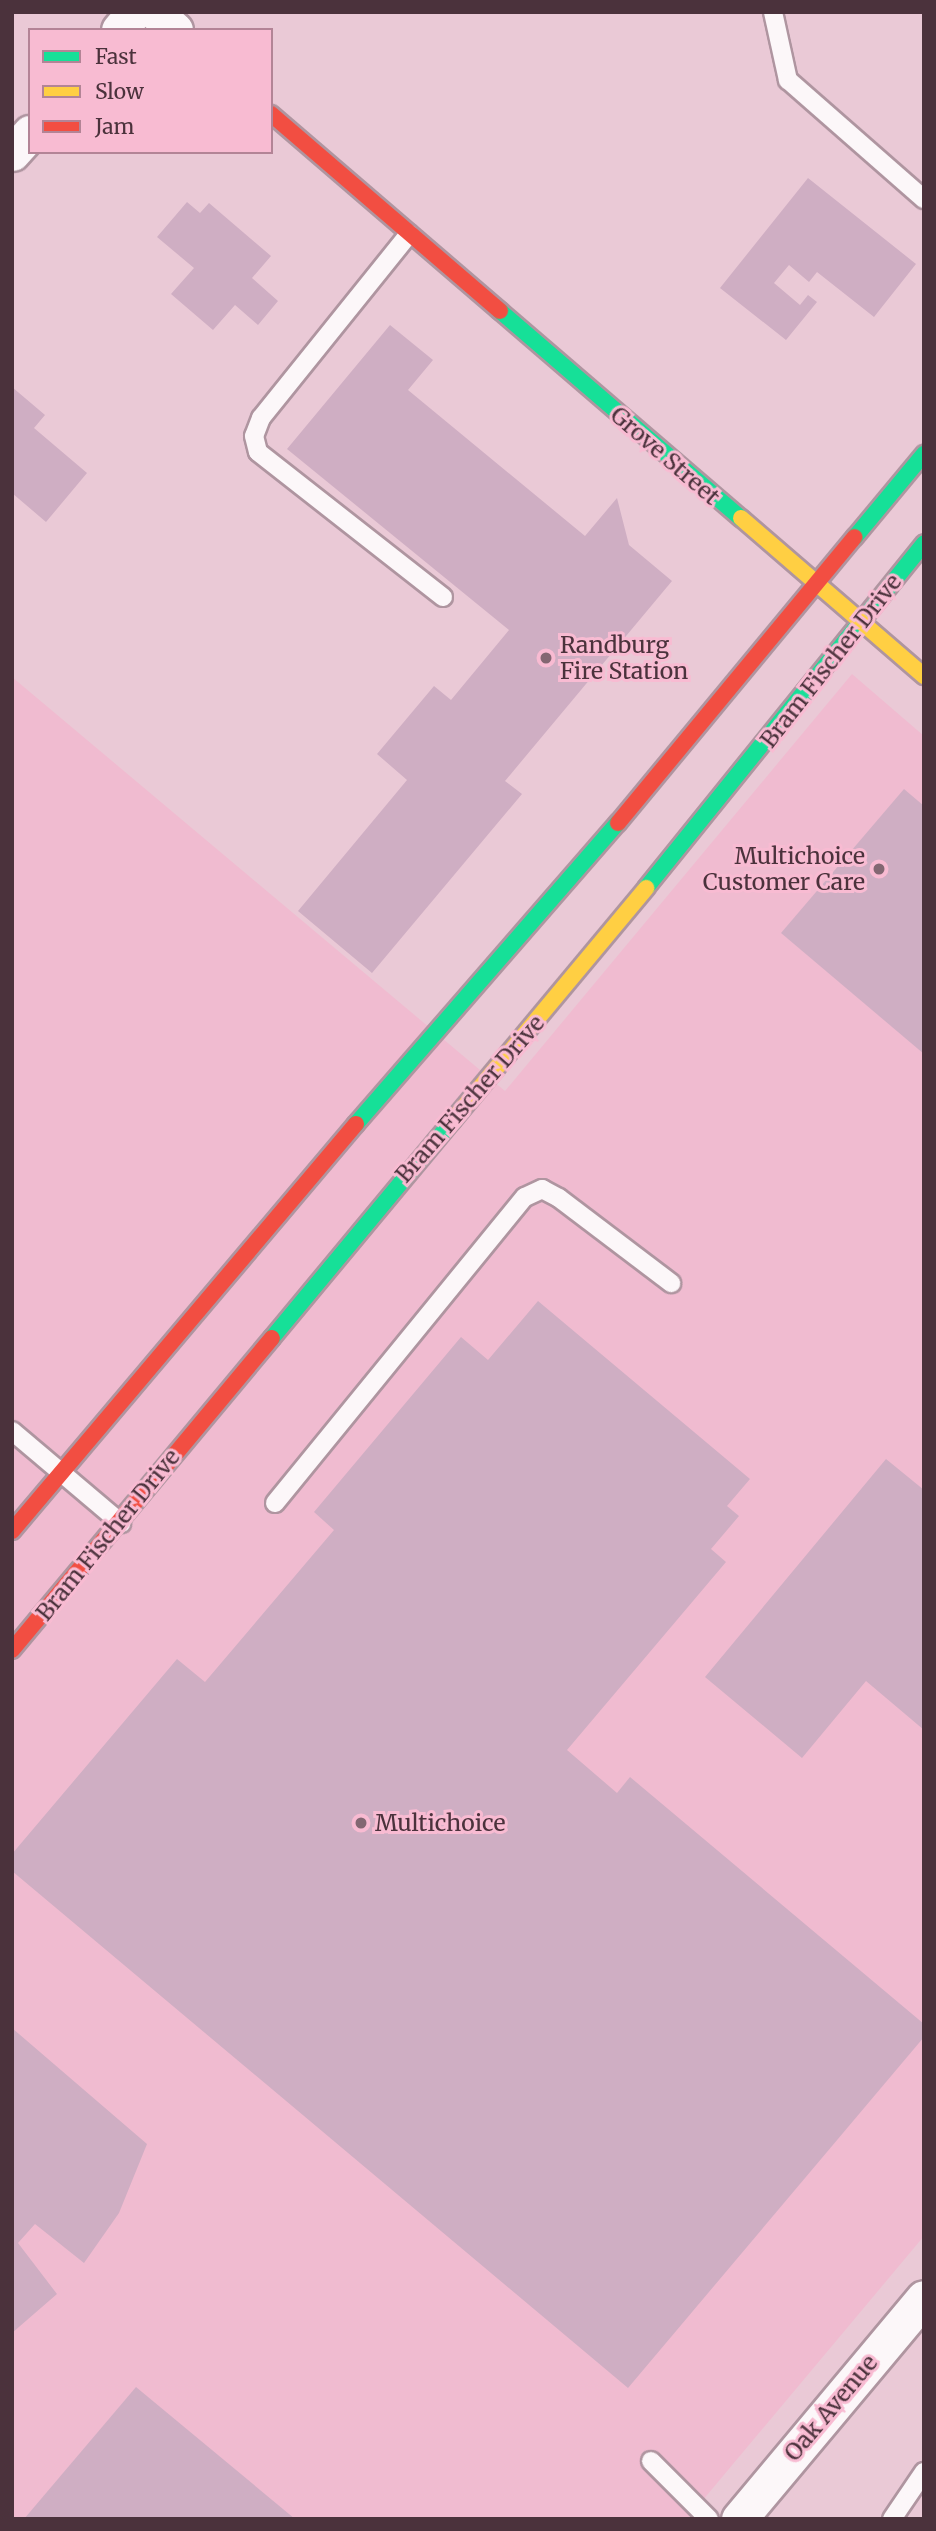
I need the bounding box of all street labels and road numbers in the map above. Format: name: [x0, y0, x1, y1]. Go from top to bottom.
street label: Grove Street: [605, 401, 725, 511]
street label: Bram Fischer Drive: [755, 569, 907, 753]
street label: Bram Fischer Drive: [390, 1010, 550, 1188]
street label: Bram Fischer Drive: [30, 1444, 186, 1626]
street label: Oak Avenue: [779, 2349, 883, 2467]

